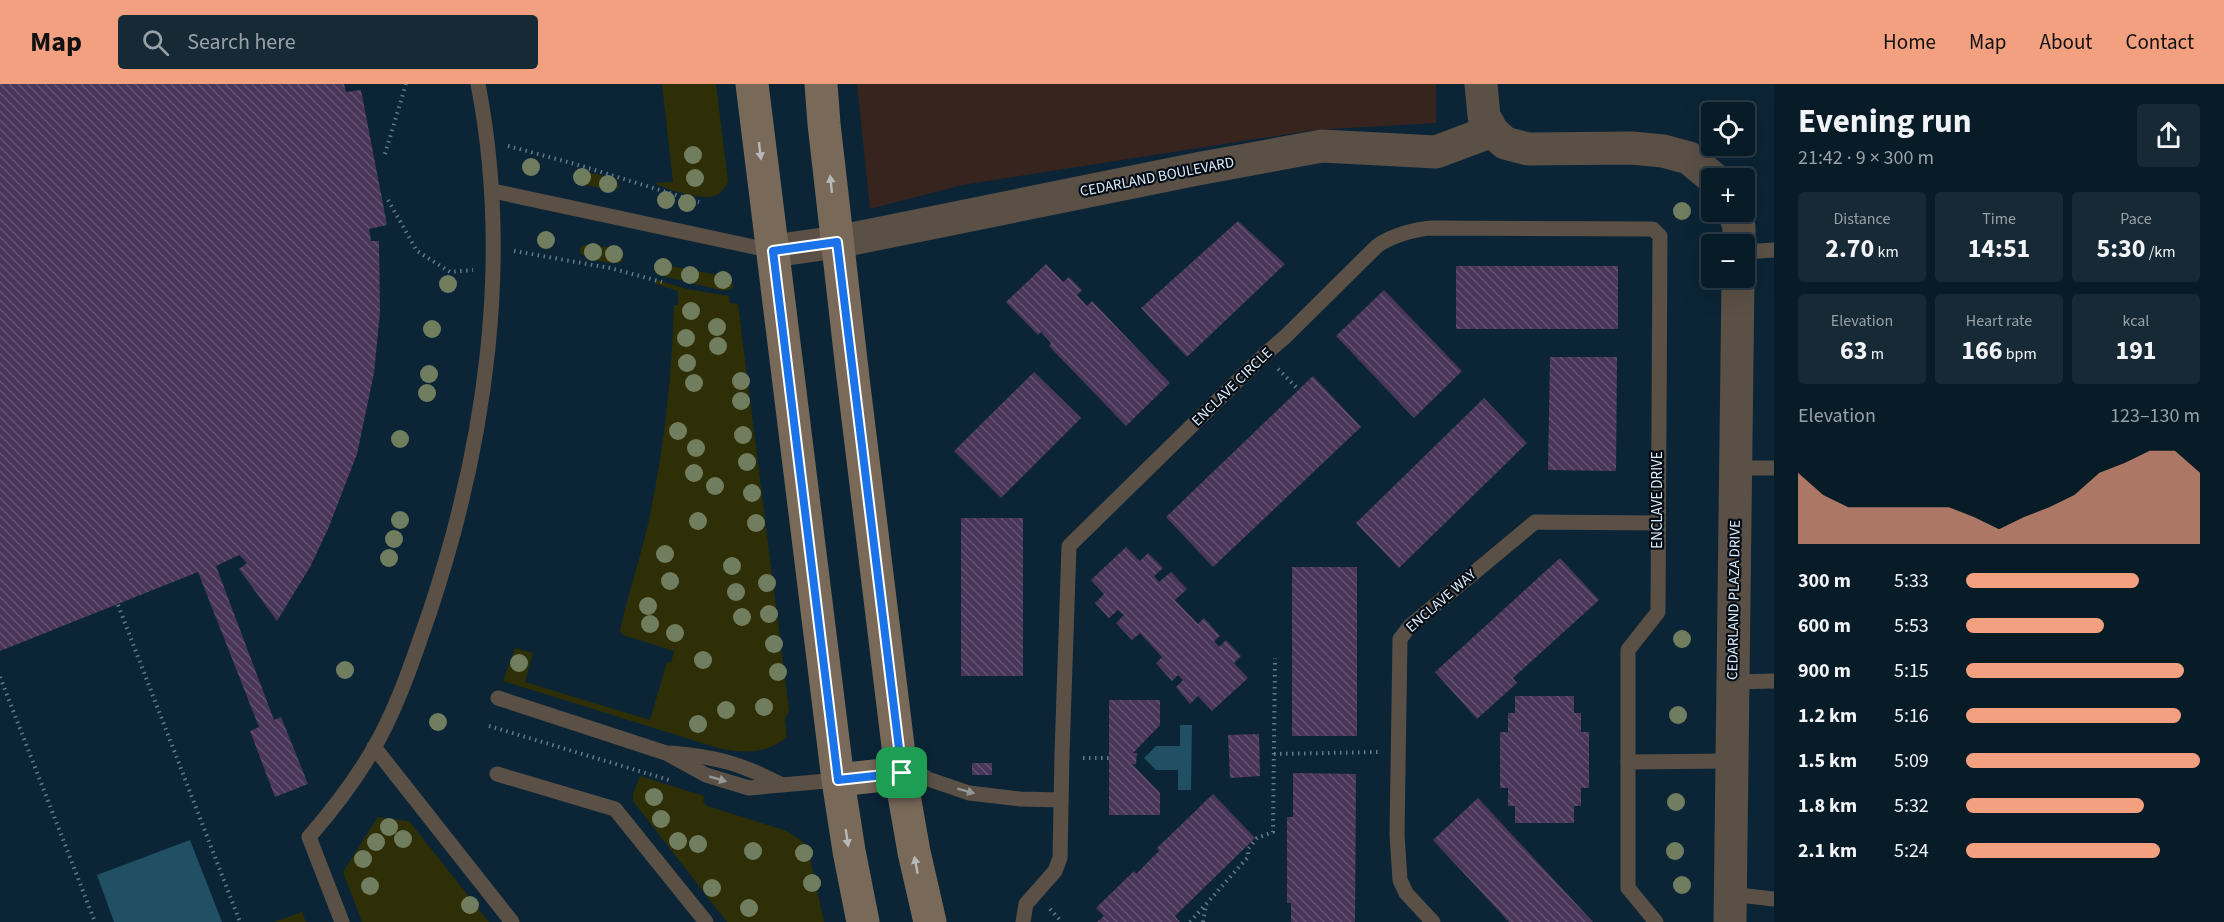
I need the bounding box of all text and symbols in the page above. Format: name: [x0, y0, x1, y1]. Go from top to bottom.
search box: [118, 15, 538, 69]
text: Map: [30, 22, 82, 62]
icon: search: [139, 26, 172, 59]
text: Search here: [187, 26, 296, 58]
text: Home: [1883, 27, 1936, 57]
text: Map: [1969, 27, 2007, 57]
text: About: [2040, 27, 2092, 57]
text: Contact: [2125, 27, 2194, 57]
text: Evening run: [1798, 98, 1972, 145]
map controls: [1701, 102, 1755, 288]
button: locate: [1701, 102, 1755, 156]
button: share: [2137, 104, 2200, 167]
one-way arrow: [756, 142, 765, 161]
text: 21:42 · 9 × 300 m: [1798, 144, 1934, 172]
street label: CEDARLAND BOULEVARD: [1078, 152, 1236, 202]
button: +: [1701, 168, 1755, 222]
one-way arrow: [826, 174, 835, 193]
text: Distance: [1834, 208, 1890, 230]
text: Time: [1982, 208, 2016, 230]
text: Pace: [2120, 208, 2152, 230]
text: 2.70: [1825, 230, 1874, 267]
text: 14:51: [1968, 230, 2030, 267]
text: 5:30: [2097, 230, 2146, 267]
button: −: [1701, 234, 1755, 288]
text: km: [1874, 241, 1899, 263]
text: /km: [2146, 241, 2175, 263]
text: Elevation: [1831, 310, 1893, 332]
text: Heart rate: [1966, 310, 2032, 332]
text: kcal: [2123, 310, 2149, 332]
text: 63: [1840, 332, 1868, 369]
text: 166: [1961, 332, 2002, 369]
text: 191: [2115, 332, 2157, 369]
street label: ENCLAVE CIRCLE: [1187, 343, 1277, 431]
text: m: [1868, 343, 1884, 365]
text: bpm: [2002, 343, 2037, 365]
text: Elevation: [1798, 402, 1876, 430]
text: 123–130 m: [2110, 402, 2200, 430]
street label: ENCLAVE DRIVE: [1647, 451, 1668, 549]
street label: CEDARLAND PLAZA DRIVE: [1722, 520, 1746, 680]
street label: ENCLAVE WAY: [1401, 564, 1481, 637]
text: 300 m: [1798, 567, 1851, 595]
text: 5:33: [1894, 567, 1929, 595]
text: 600 m: [1798, 612, 1851, 640]
text: 5:53: [1894, 612, 1929, 640]
text: 900 m: [1798, 657, 1851, 685]
text: 5:15: [1894, 657, 1929, 685]
text: 1.2 km: [1798, 702, 1857, 730]
text: 5:16: [1894, 702, 1929, 730]
pin: [876, 747, 927, 798]
text: 1.5 km: [1798, 747, 1857, 775]
text: 5:09: [1894, 747, 1929, 775]
icon: arrive: [885, 756, 918, 789]
one-way arrow: [709, 775, 727, 784]
one-way arrow: [957, 787, 975, 797]
text: 1.8 km: [1798, 792, 1857, 820]
text: 5:32: [1894, 792, 1929, 820]
one-way arrow: [842, 828, 851, 847]
text: 2.1 km: [1798, 837, 1857, 865]
text: 5:24: [1894, 837, 1929, 865]
one-way arrow: [911, 855, 920, 874]

